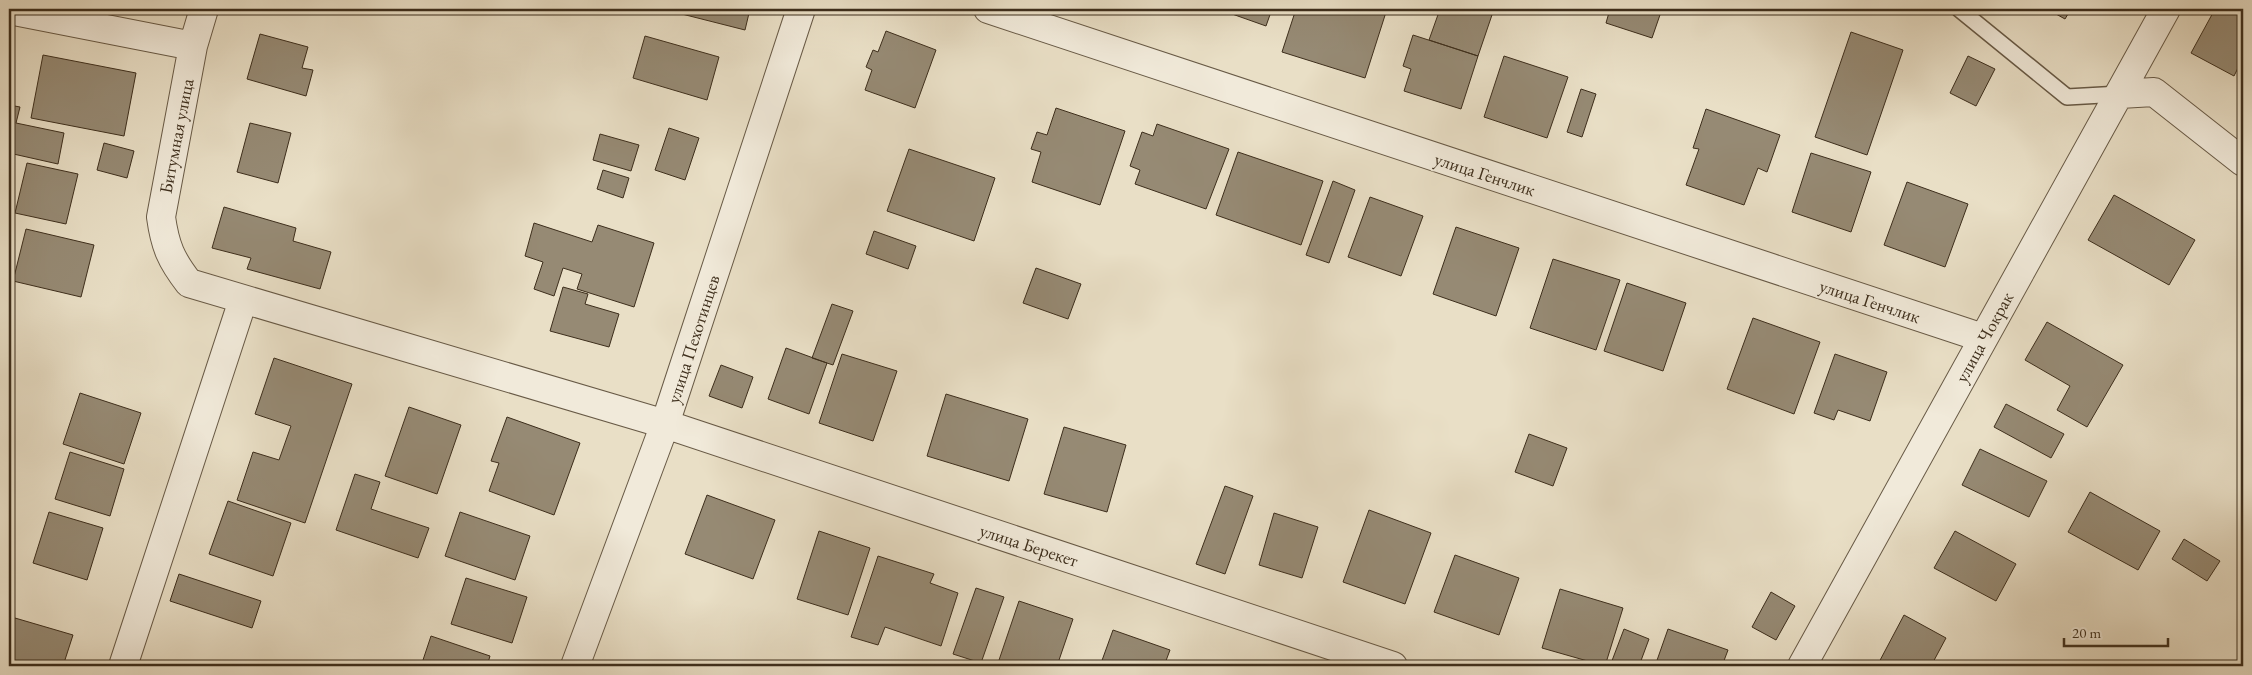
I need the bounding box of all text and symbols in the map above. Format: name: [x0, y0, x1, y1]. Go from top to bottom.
street label: Битумная улица: [154, 76, 199, 196]
street label: улица Генчлик: [1432, 147, 1539, 201]
street label: улица Пехотинцев: [661, 272, 725, 406]
street label: улица Генчлик: [1817, 274, 1924, 328]
street label: улица Чокрак: [1950, 287, 2019, 386]
street label: улица Берекет: [977, 518, 1082, 572]
scale bar: [2064, 615, 2168, 647]
text: 20 m: [2072, 623, 2101, 642]

